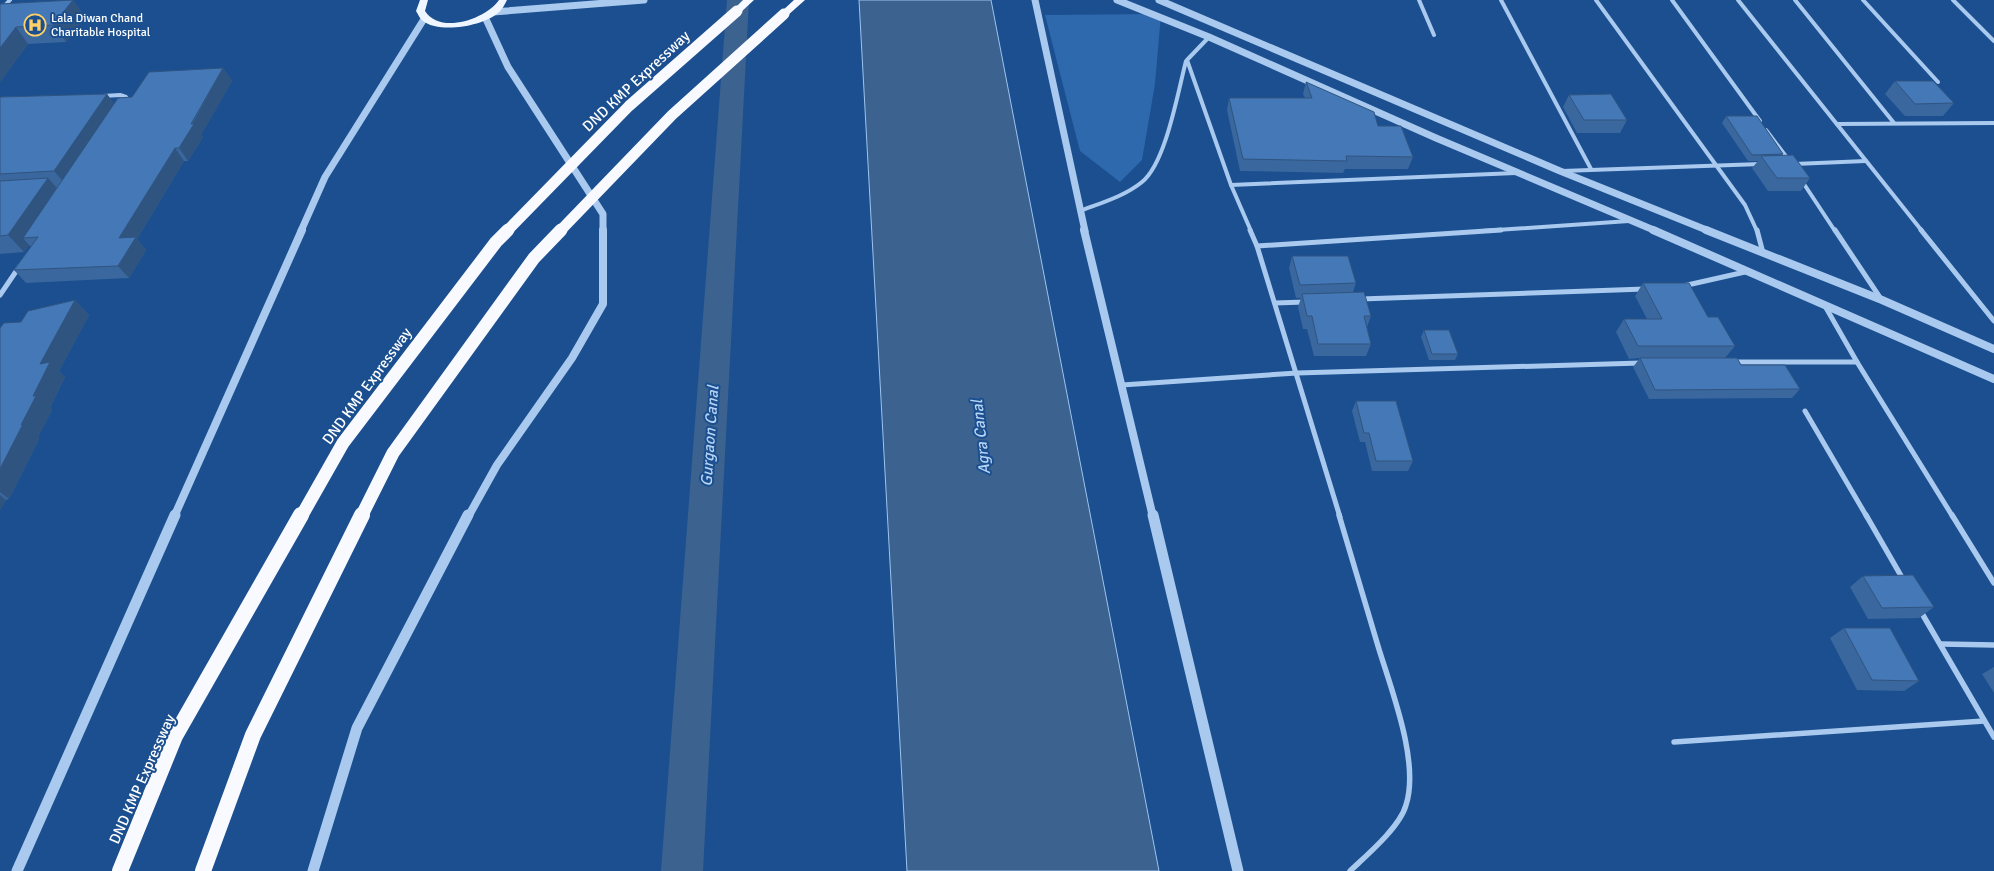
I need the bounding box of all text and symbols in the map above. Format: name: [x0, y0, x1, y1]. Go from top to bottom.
place label: Lala Diwan Chand Charitable Hospital: [51, 11, 151, 40]
hospital icon: Lala Diwan Chand Charitable Hospital: [23, 13, 47, 37]
street label: DND KMP Expressway: [579, 27, 693, 135]
street label: DND KMP Expressway: [319, 324, 415, 448]
water label: Gurgaon Canal: [697, 384, 724, 487]
water label: Agra Canal: [967, 398, 995, 475]
street label: DND KMP Expressway: [105, 711, 179, 847]

